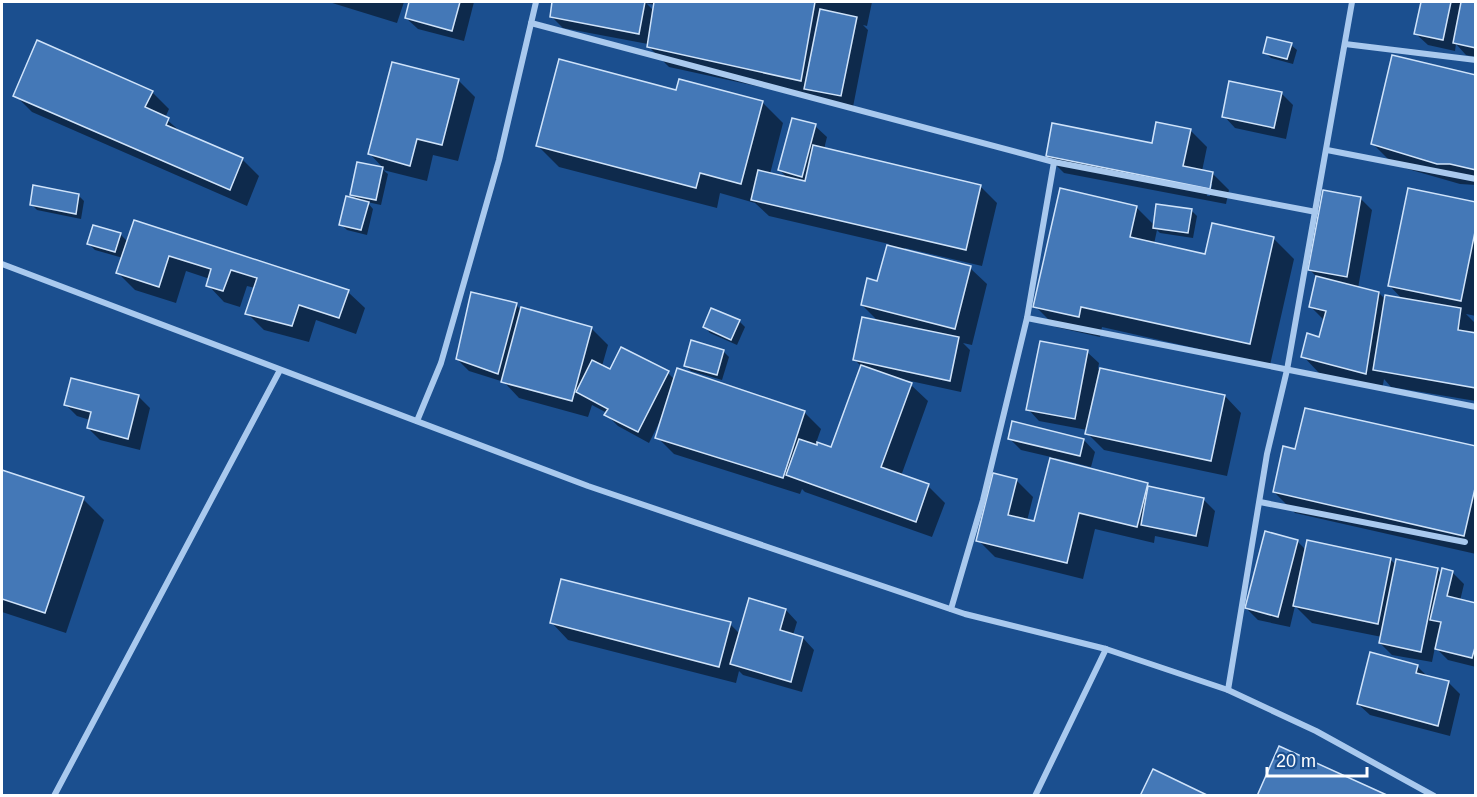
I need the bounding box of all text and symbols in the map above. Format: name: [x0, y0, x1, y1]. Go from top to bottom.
scale bar: [1267, 740, 1368, 778]
text: 20 m: [1276, 751, 1316, 771]

